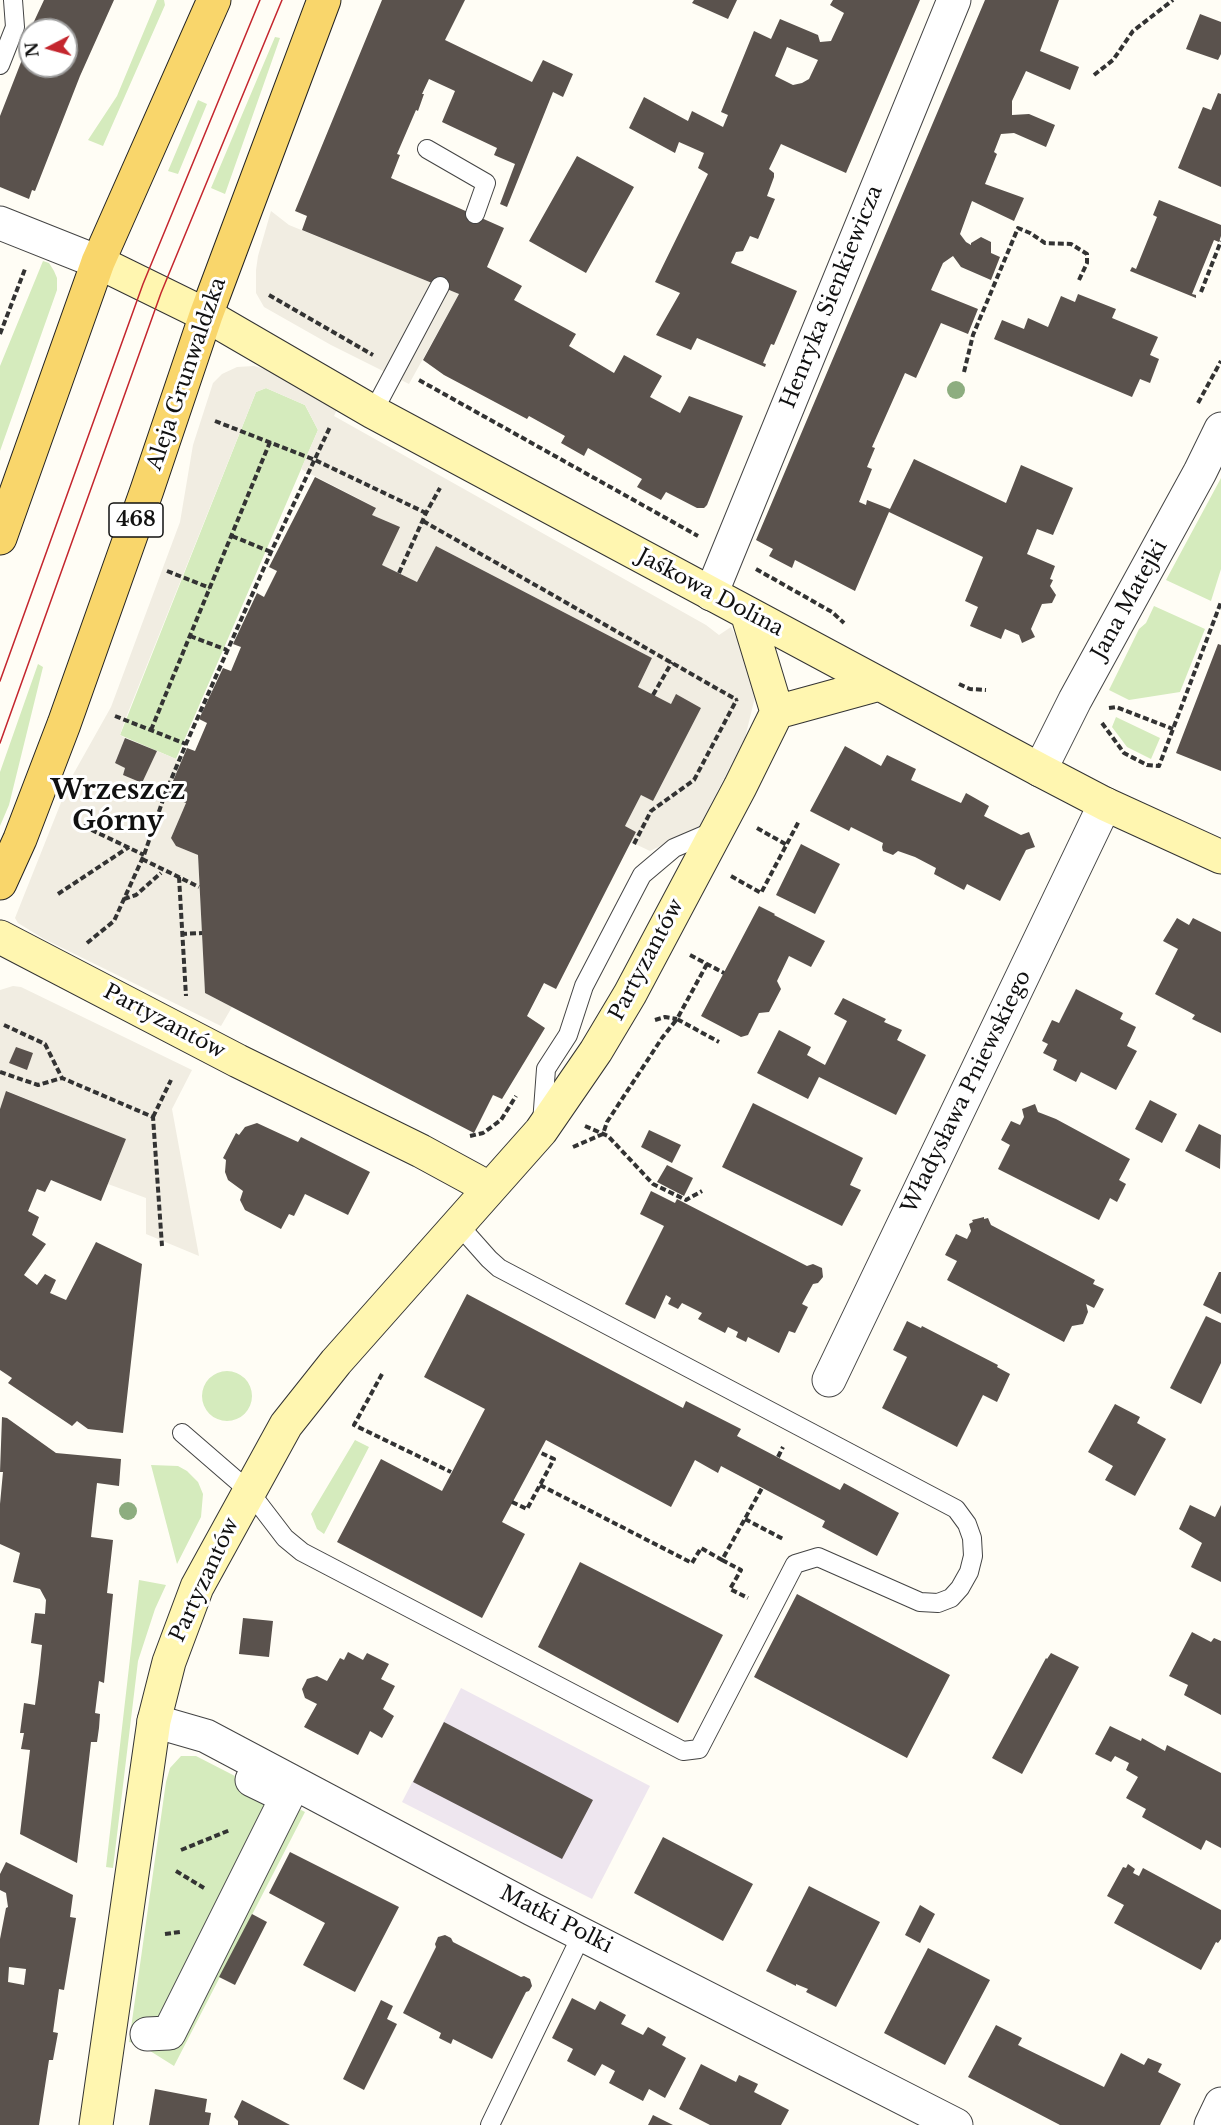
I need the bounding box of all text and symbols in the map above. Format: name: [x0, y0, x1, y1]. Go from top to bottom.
north arrow: [18, 18, 78, 78]
text: N: [21, 41, 43, 58]
street label: Henryka Sienkiewicza: [776, 182, 888, 412]
street label: Aleja Grunwaldzka: [142, 274, 232, 474]
road number: 468: [109, 503, 163, 537]
street label: Jana Matejki: [1087, 536, 1173, 664]
street label: Jaśkowa Dolina: [633, 544, 787, 642]
district label: Wrzeszcz Górny: [51, 775, 185, 838]
street label: Partyzantów: [604, 895, 690, 1025]
street label: Władysława Pniewskiego: [897, 966, 1037, 1218]
street label: Partyzantów: [99, 979, 229, 1065]
street label: Partyzantów: [165, 1514, 245, 1646]
street label: Matki Polki: [495, 1881, 617, 1959]

